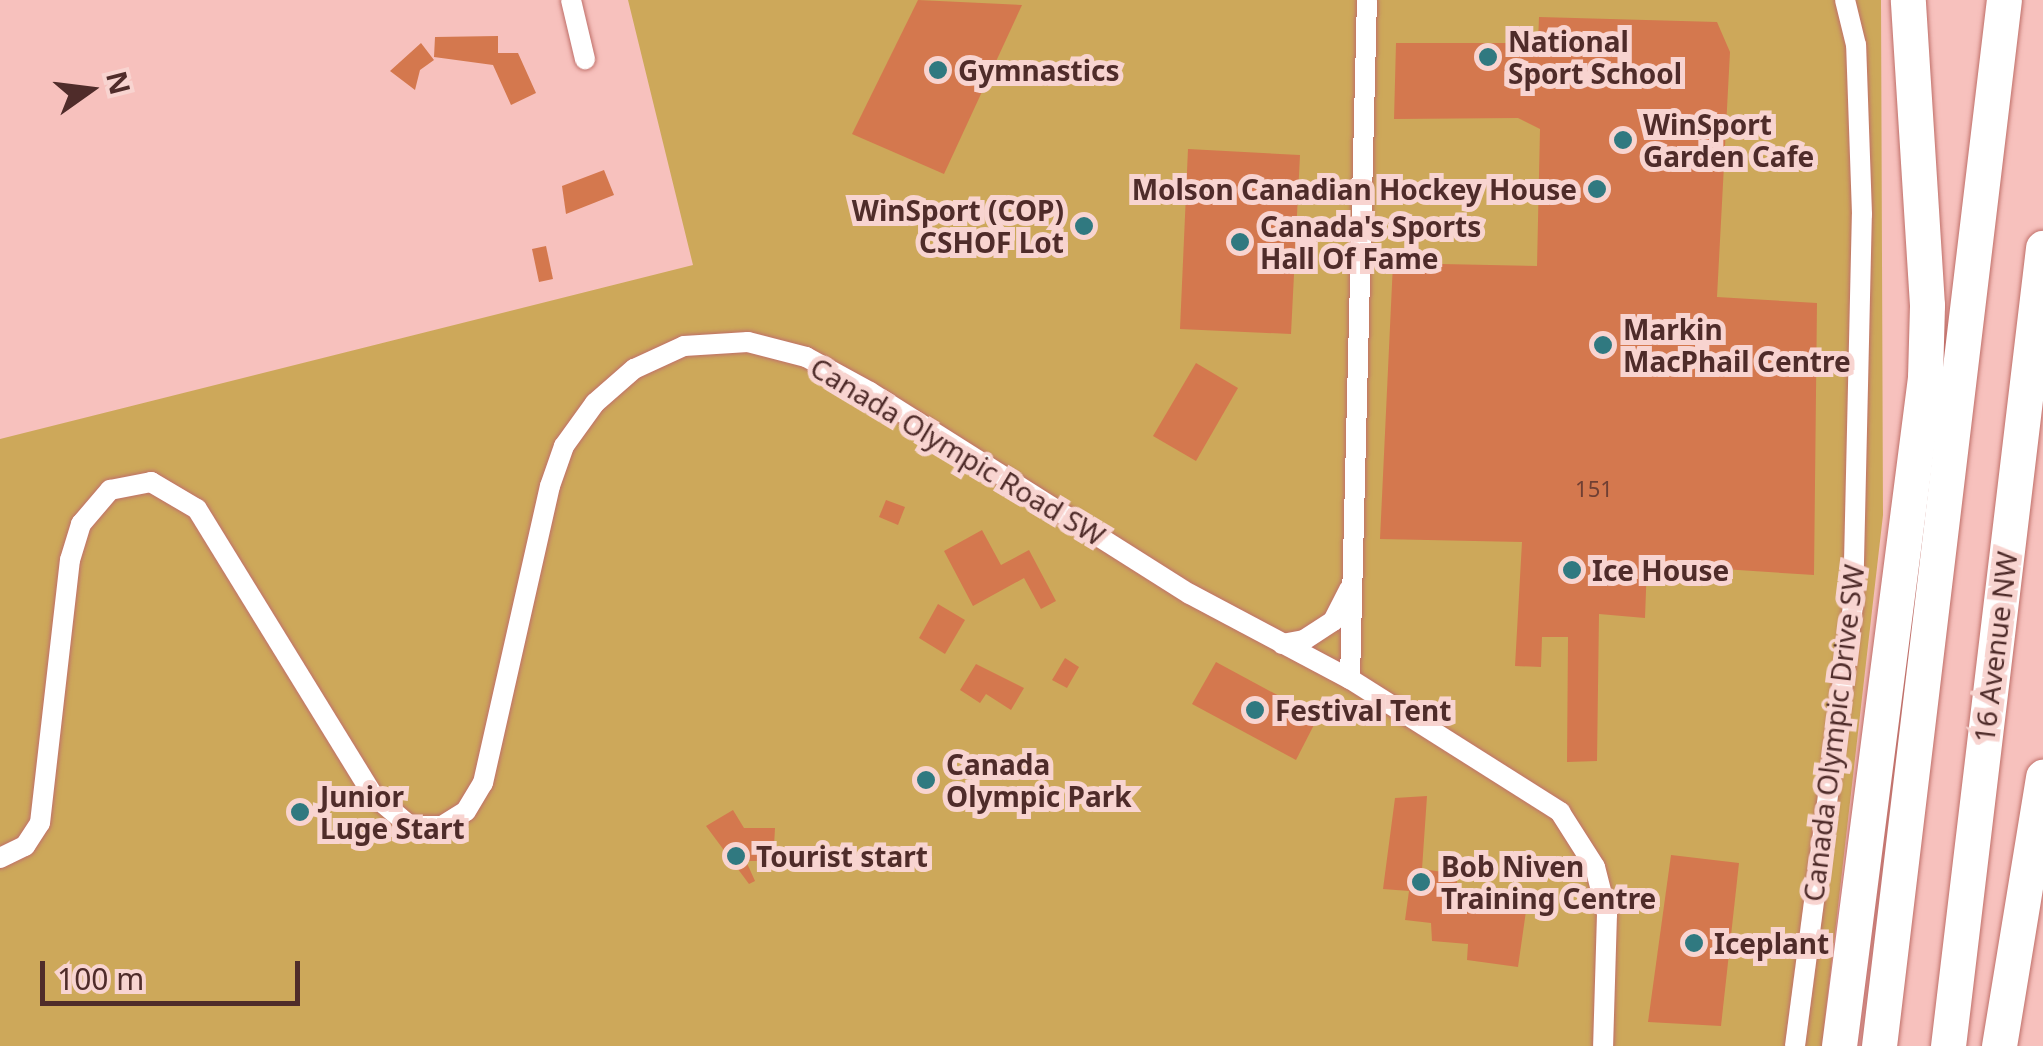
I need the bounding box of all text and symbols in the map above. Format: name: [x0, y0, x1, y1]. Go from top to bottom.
place label: National Sport School: [1508, 24, 1682, 90]
north arrow: [40, 40, 140, 140]
marker: National Sport School: [1477, 46, 1499, 68]
place label: Gymnastics: [958, 53, 1120, 87]
marker: Gymnastics: [927, 59, 949, 81]
text: N: [98, 67, 140, 98]
place label: WinSport Garden Cafe: [1643, 107, 1814, 173]
marker: WinSport Garden Cafe: [1612, 129, 1634, 151]
place label: Molson Canadian Hockey House: [1132, 172, 1577, 206]
marker: Molson Canadian Hockey House: [1586, 178, 1608, 200]
place label: WinSport (COP) CSHOF Lot: [852, 193, 1064, 259]
place label: Canada's Sports Hall Of Fame: [1260, 209, 1481, 275]
marker: WinSport (COP) CSHOF Lot: [1073, 215, 1095, 237]
marker: Canada's Sports Hall Of Fame: [1229, 231, 1251, 253]
place label: Markin MacPhail Centre: [1623, 312, 1851, 378]
marker: Markin MacPhail Centre: [1592, 334, 1614, 356]
street label: Canada Olympic Road SW: [805, 350, 1111, 552]
house number: 151: [1575, 476, 1613, 502]
street label: 16 Avenue NW: [1967, 550, 2023, 744]
place label: Ice House: [1592, 553, 1729, 587]
marker: Ice House: [1561, 559, 1583, 581]
street label: Canada Olympic Drive SW: [1796, 563, 1870, 903]
place label: Festival Tent: [1275, 693, 1451, 727]
marker: Festival Tent: [1244, 699, 1266, 721]
place label: Canada Olympic Park: [946, 747, 1132, 813]
marker: Canada Olympic Park: [915, 769, 937, 791]
place label: Junior Luge Start: [320, 779, 465, 845]
marker: Junior Luge Start: [289, 801, 311, 823]
place label: Tourist start: [756, 839, 928, 873]
marker: Tourist start: [725, 845, 747, 867]
place label: Bob Niven Training Centre: [1441, 849, 1656, 915]
marker: Bob Niven Training Centre: [1410, 871, 1432, 893]
place label: Iceplant: [1714, 926, 1829, 960]
marker: Iceplant: [1683, 932, 1705, 954]
scale bar: [45, 941, 305, 1003]
text: 100 m: [57, 958, 144, 999]

